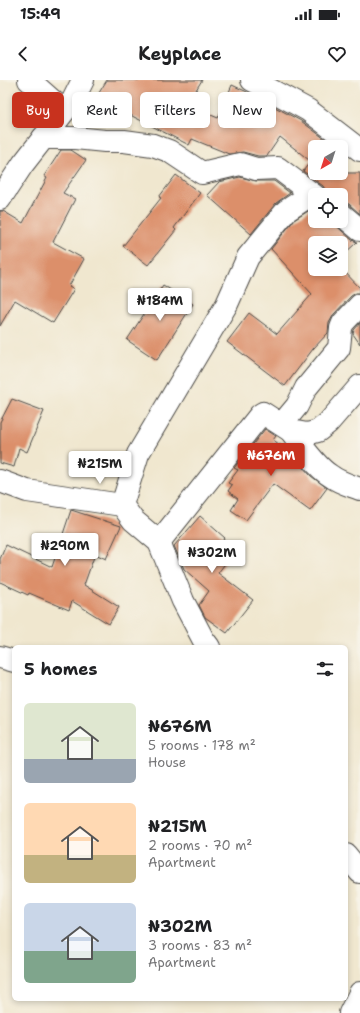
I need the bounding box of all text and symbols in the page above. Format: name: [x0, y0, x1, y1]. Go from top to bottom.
text: 15:49: [20, 4, 61, 24]
text: Keyplace: [138, 42, 222, 66]
icon: back: [12, 43, 34, 65]
icon: heart: [326, 43, 348, 65]
chip: Buy: [12, 92, 64, 128]
chip: Rent: [72, 92, 132, 128]
chip: Filters: [140, 92, 210, 128]
chip: New: [218, 92, 276, 128]
north arrow: [308, 140, 348, 180]
map controls: [308, 140, 348, 276]
button: locate: [308, 188, 348, 228]
button: layers: [308, 236, 348, 276]
pin: ₦184M: [132, 288, 188, 322]
text: ₦184M: [137, 292, 183, 309]
pin: ₦676M: [243, 443, 299, 477]
text: ₦676M: [247, 447, 295, 464]
pin: ₦215M: [72, 451, 128, 485]
text: ₦215M: [78, 455, 122, 472]
pin: ₦290M: [37, 533, 93, 567]
text: ₦290M: [40, 537, 90, 554]
pin: ₦302M: [184, 540, 240, 574]
text: ₦302M: [187, 544, 237, 561]
text: 5 homes: [24, 658, 97, 680]
icon: filters: [314, 658, 336, 680]
text: ₦676M: [148, 715, 212, 737]
icon: home: [56, 719, 104, 767]
text: 5 rooms · 178 m²: [148, 737, 256, 754]
text: House: [148, 754, 186, 771]
text: ₦215M: [148, 815, 207, 837]
icon: home: [56, 819, 104, 867]
text: 2 rooms · 70 m²: [148, 837, 252, 854]
text: Apartment: [148, 854, 216, 871]
text: ₦302M: [148, 915, 212, 937]
icon: home: [56, 919, 104, 967]
text: 3 rooms · 83 m²: [148, 937, 252, 954]
text: Apartment: [148, 954, 216, 971]

